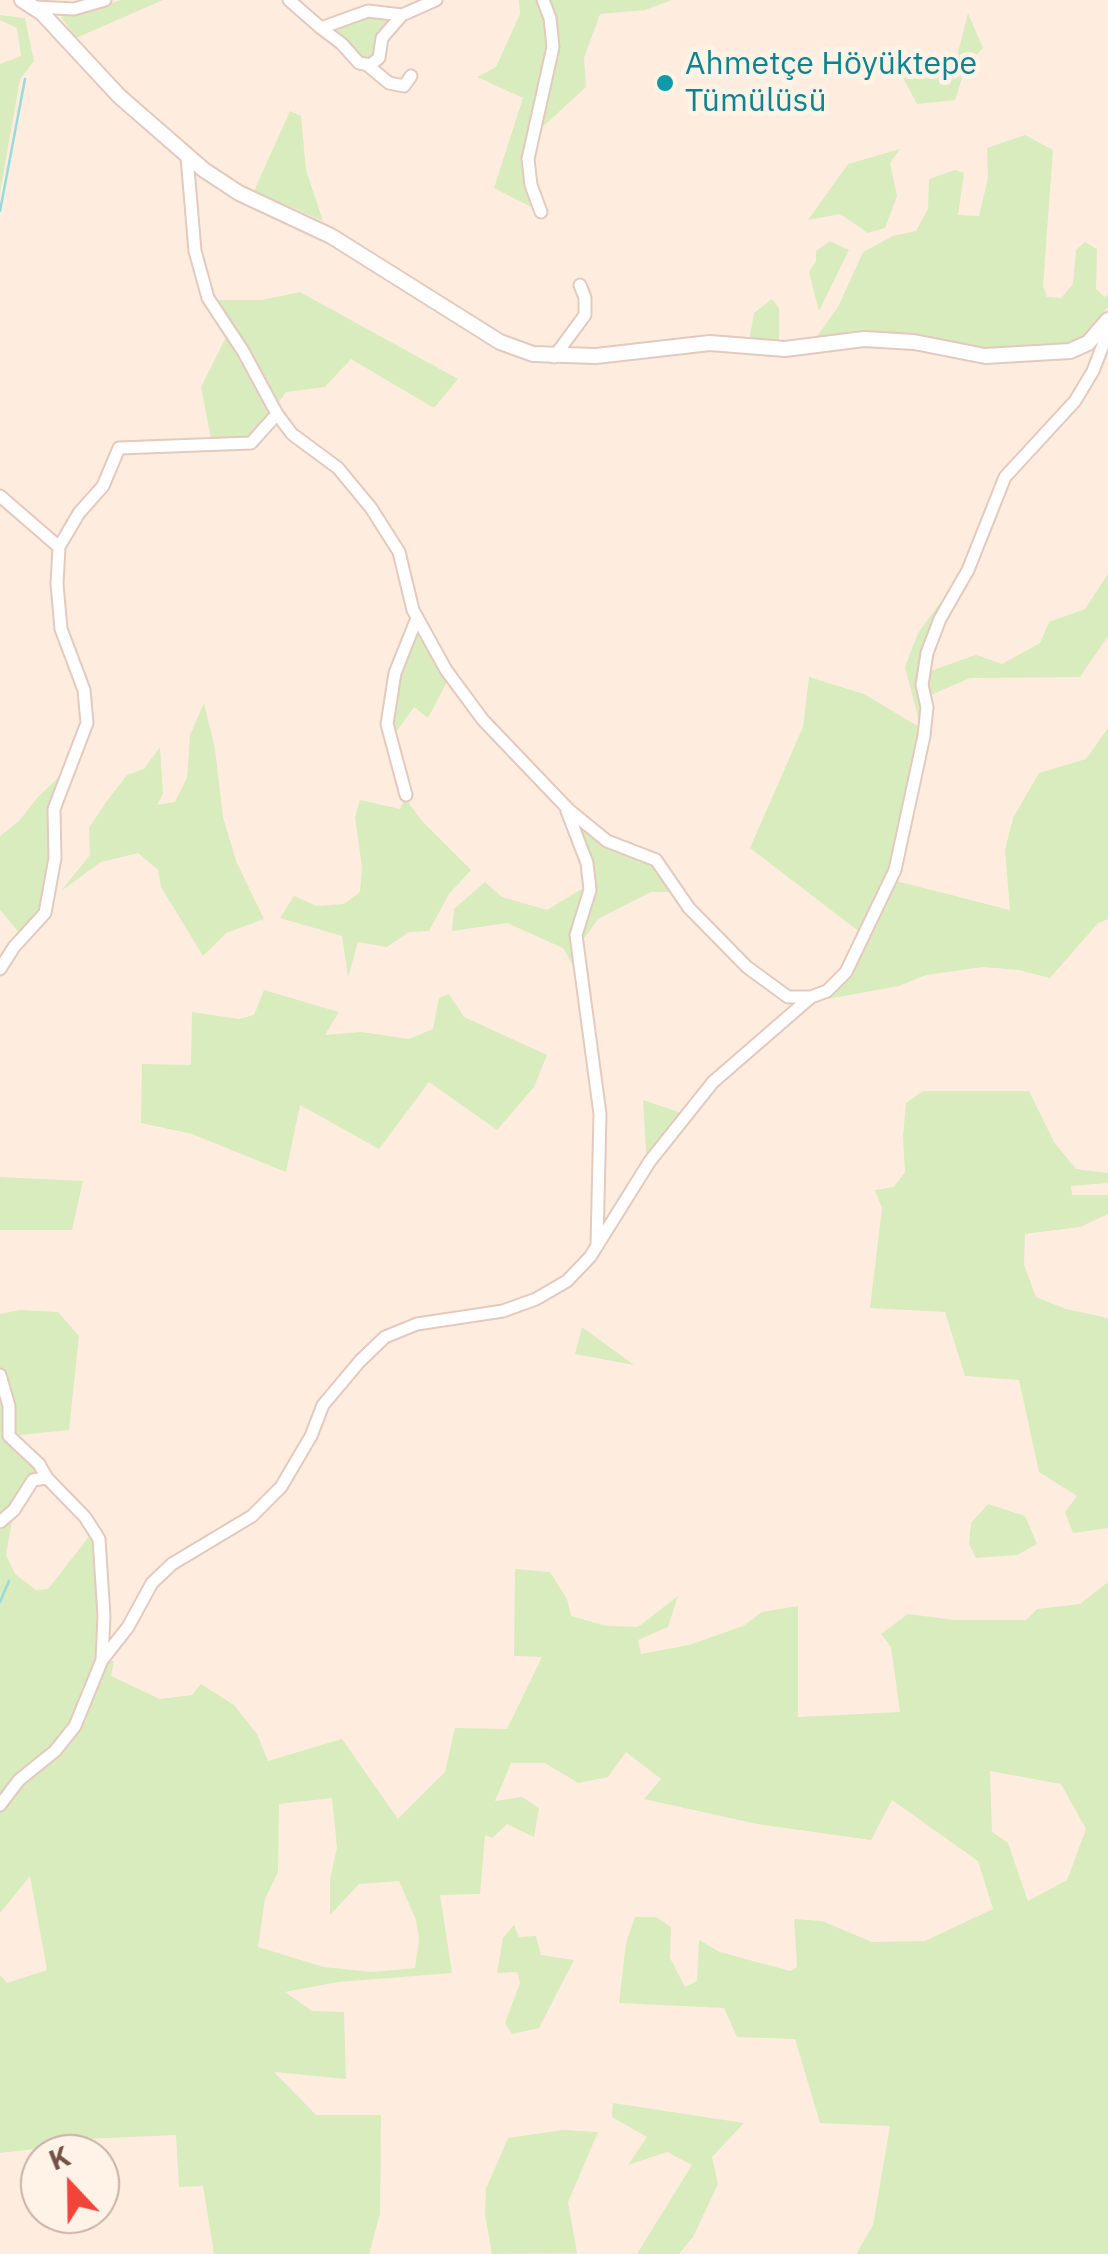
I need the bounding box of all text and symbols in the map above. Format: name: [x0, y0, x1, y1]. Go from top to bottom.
place label: Ahmetçe Höyüktepe Tümülüsü: [685, 46, 977, 121]
marker: Ahmetçe Höyüktepe Tümülüsü: [654, 72, 676, 94]
north arrow: [20, 2134, 120, 2234]
text: K: [43, 2137, 75, 2178]

